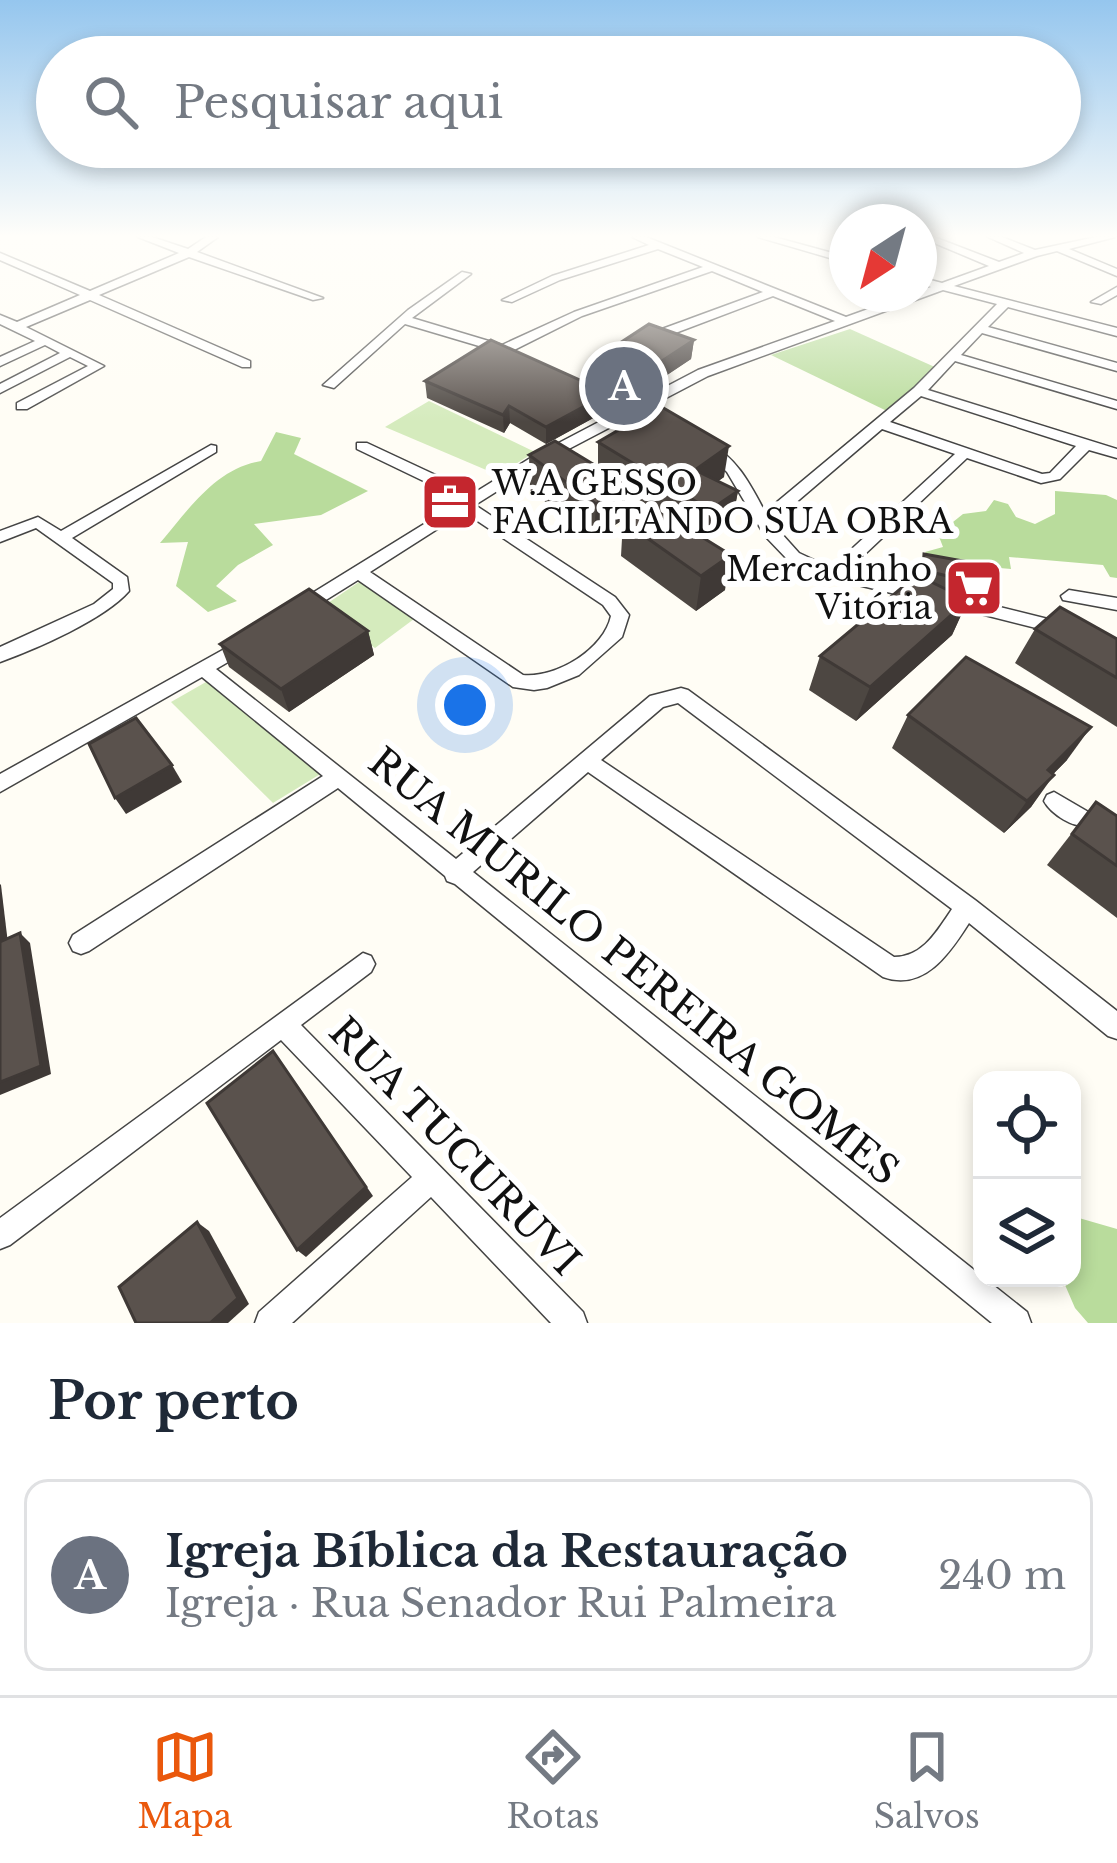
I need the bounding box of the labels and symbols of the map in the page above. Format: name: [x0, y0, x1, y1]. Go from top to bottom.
north arrow: [829, 204, 937, 312]
pin: A: [585, 341, 663, 431]
place label: W.A GESSO FACILITANDO SUA OBRA: [491, 463, 954, 542]
office icon: W.A GESSO FACILITANDO SUA OBRA: [419, 471, 481, 533]
place label: Mercadinho Vitória: [726, 549, 933, 628]
supermarket icon: Mercadinho Vitória: [943, 557, 1005, 619]
your location: [435, 675, 495, 735]
street label: RUA MURILO PEREIRA GOMES: [359, 737, 909, 1196]
street label: RUA TUCURUVI: [319, 1007, 590, 1286]

